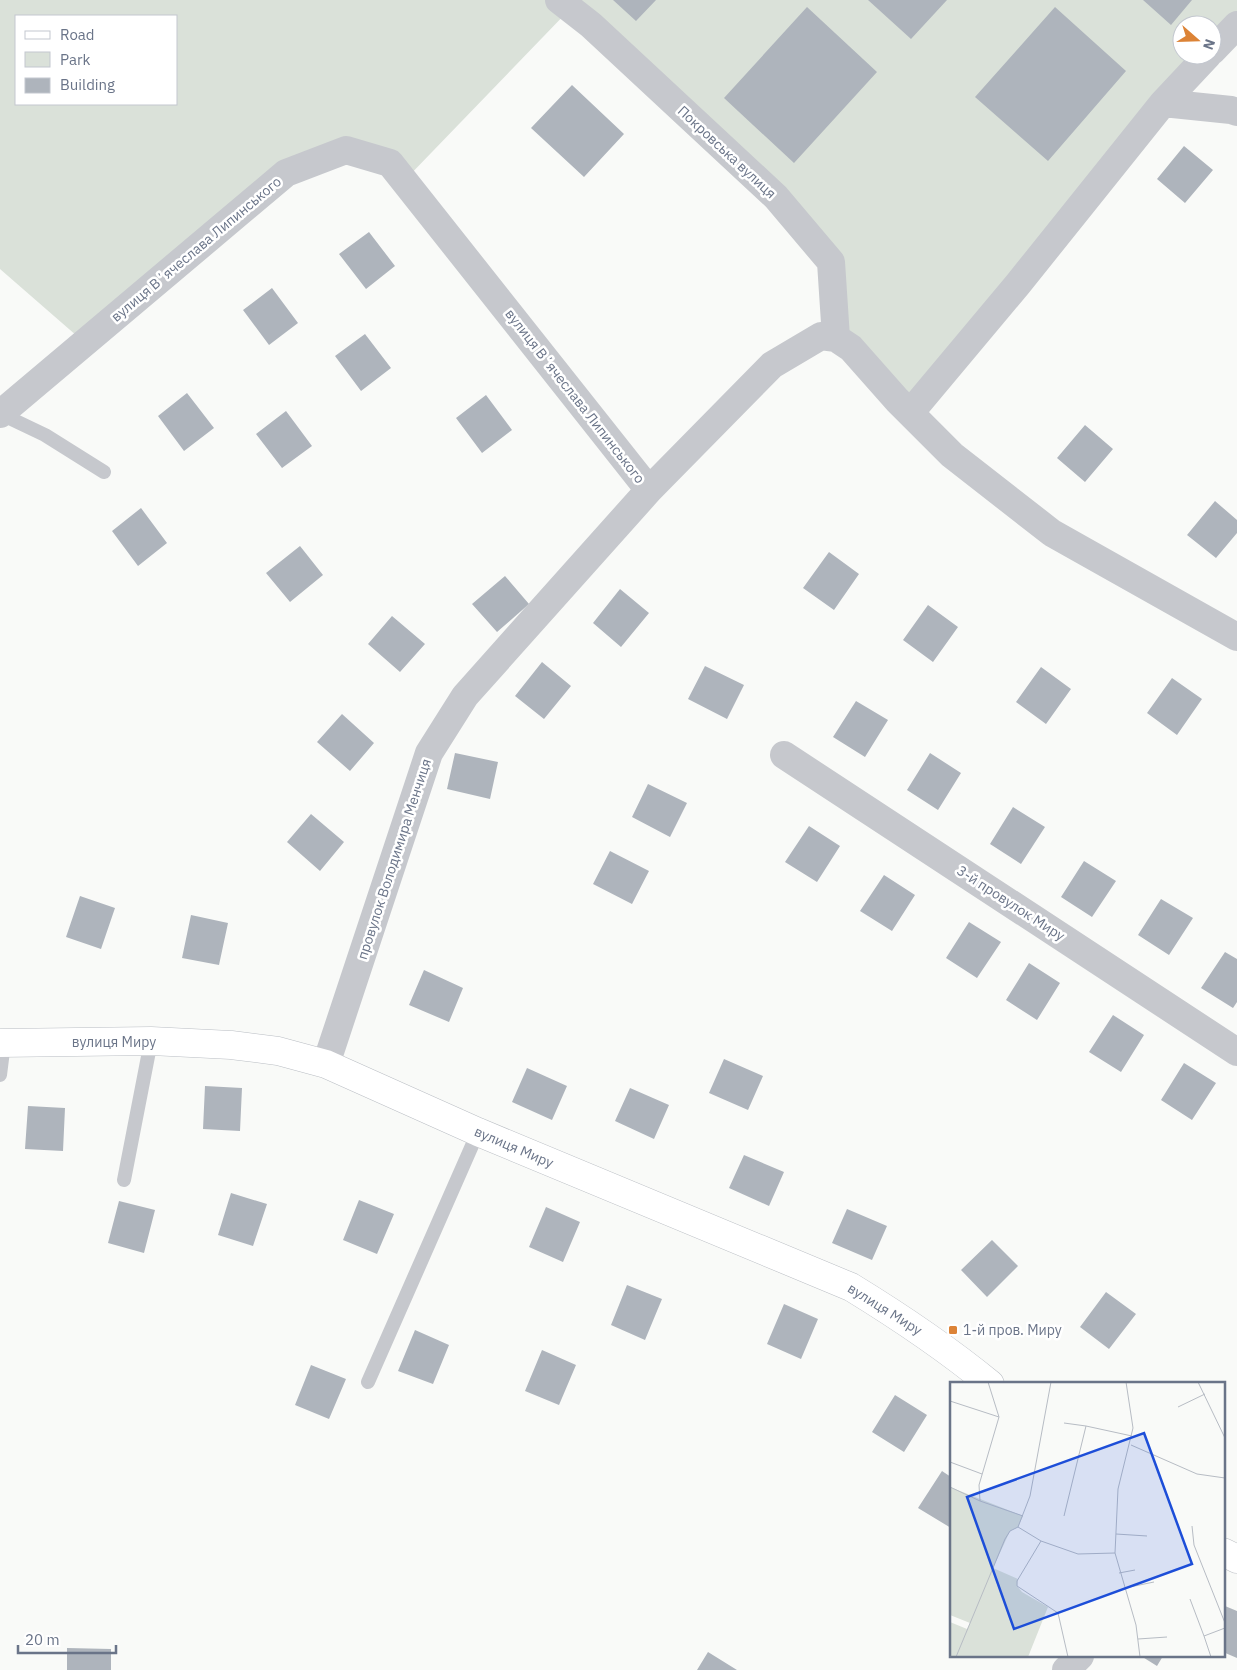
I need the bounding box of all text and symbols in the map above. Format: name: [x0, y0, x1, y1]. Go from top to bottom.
legend: [15, 15, 178, 105]
north arrow: [1172, 15, 1222, 65]
text: Road: [60, 25, 95, 44]
text: N: [1199, 37, 1219, 52]
text: Park: [60, 50, 90, 69]
text: Building: [60, 75, 115, 94]
street label: Покровська вулиця: [674, 102, 780, 202]
street label: вулиця Вʼячеслава Липинського: [107, 172, 285, 326]
street label: вулиця Вʼячеслава Липинського: [501, 305, 649, 487]
street label: провулок Володимира Менчиця: [353, 756, 435, 962]
street label: 3-й провулок Миру: [954, 861, 1068, 945]
street label: вулиця Миру: [72, 1033, 156, 1051]
street label: вулиця Миру: [472, 1122, 556, 1172]
street label: вулиця Миру: [844, 1279, 926, 1339]
place label: 1-й пров. Миру: [963, 1321, 1062, 1339]
marker: 1-й пров. Миру: [947, 1324, 959, 1336]
inset map: [950, 1382, 1224, 1658]
scale bar: [18, 1622, 115, 1654]
text: 20 m: [25, 1630, 60, 1649]

